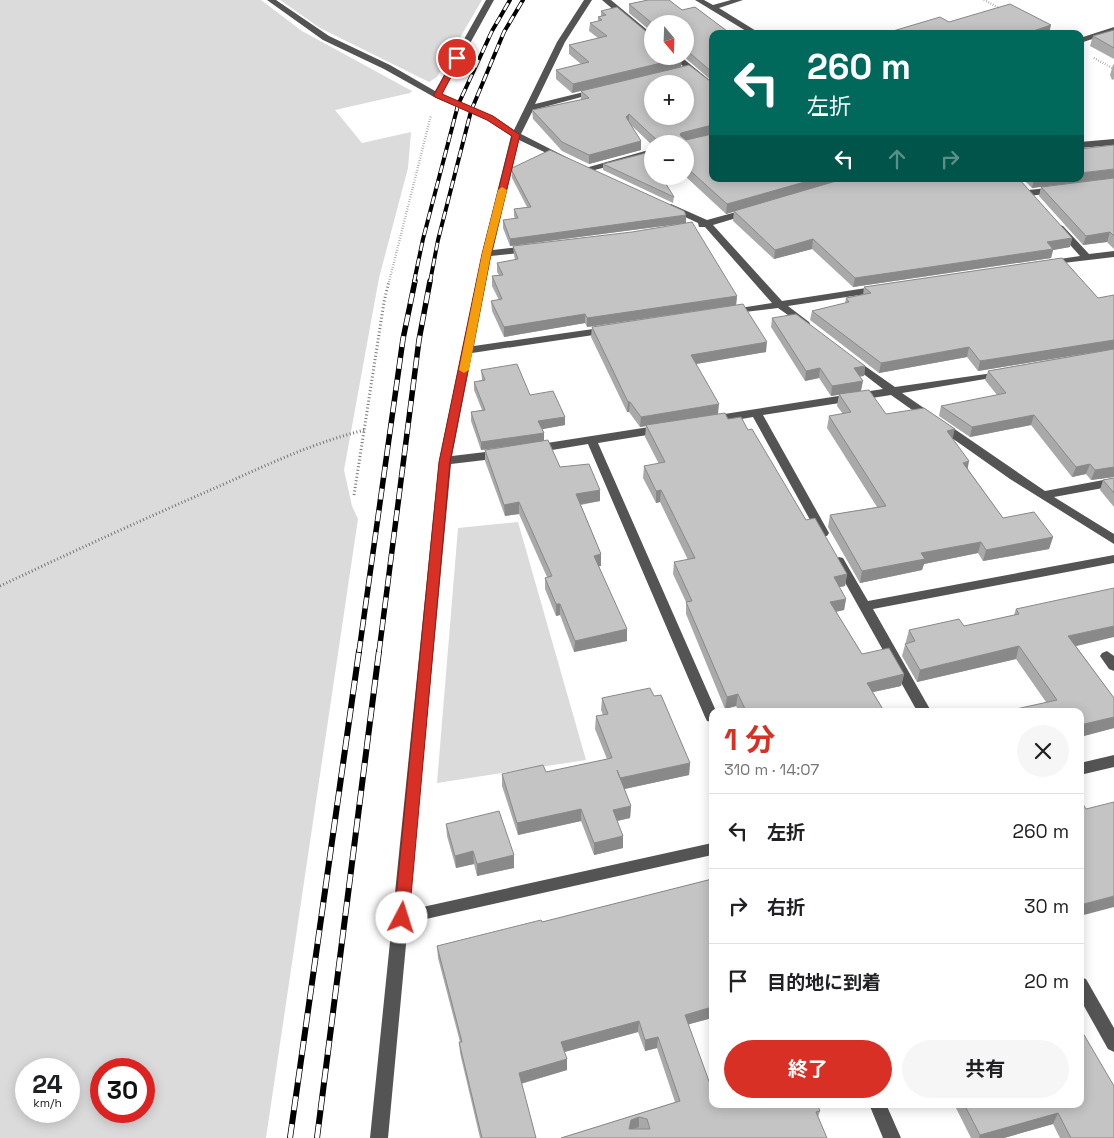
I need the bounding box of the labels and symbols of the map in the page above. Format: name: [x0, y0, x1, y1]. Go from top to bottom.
north arrow: [644, 15, 694, 65]
pin: [436, 37, 478, 79]
position arrow: [375, 891, 427, 943]
speed limit sign: 30: [90, 1058, 155, 1123]

